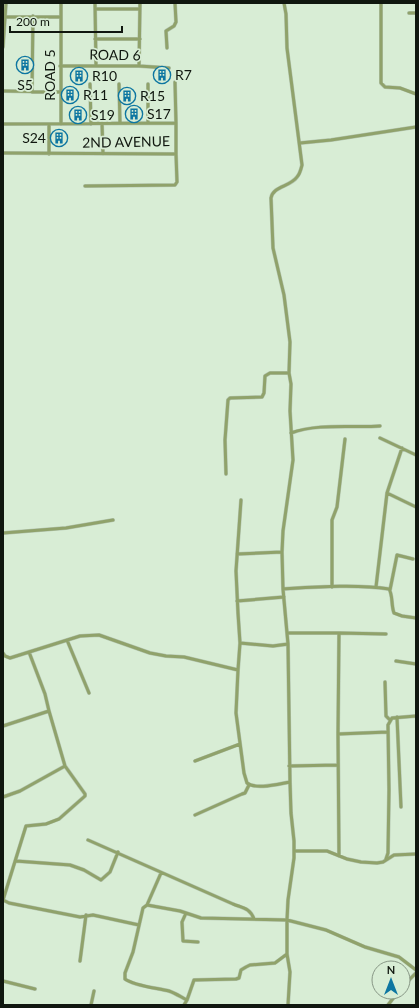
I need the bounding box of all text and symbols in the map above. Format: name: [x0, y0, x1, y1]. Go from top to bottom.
scale bar: [10, 8, 122, 34]
text: 200 m: [16, 14, 50, 29]
street label: ROAD 6: [89, 46, 141, 63]
street label: ROAD 5: [41, 49, 58, 101]
building icon: S5: [15, 55, 35, 75]
building icon: R7: [152, 65, 172, 85]
building icon: R10: [69, 66, 89, 86]
place label: R7: [175, 66, 192, 83]
place label: R10: [92, 67, 117, 84]
place label: S5: [17, 76, 33, 93]
building icon: R11: [60, 85, 80, 105]
place label: R11: [83, 86, 108, 103]
building icon: R15: [117, 86, 137, 106]
place label: R15: [140, 87, 165, 104]
building icon: S17: [124, 104, 144, 124]
building icon: S19: [68, 105, 88, 125]
place label: S17: [147, 105, 171, 122]
place label: S19: [91, 106, 115, 123]
building icon: S24: [49, 128, 69, 148]
place label: S24: [22, 129, 46, 146]
street label: 2ND AVENUE: [82, 132, 170, 151]
north arrow: [371, 960, 411, 1000]
text: N: [387, 963, 395, 976]

